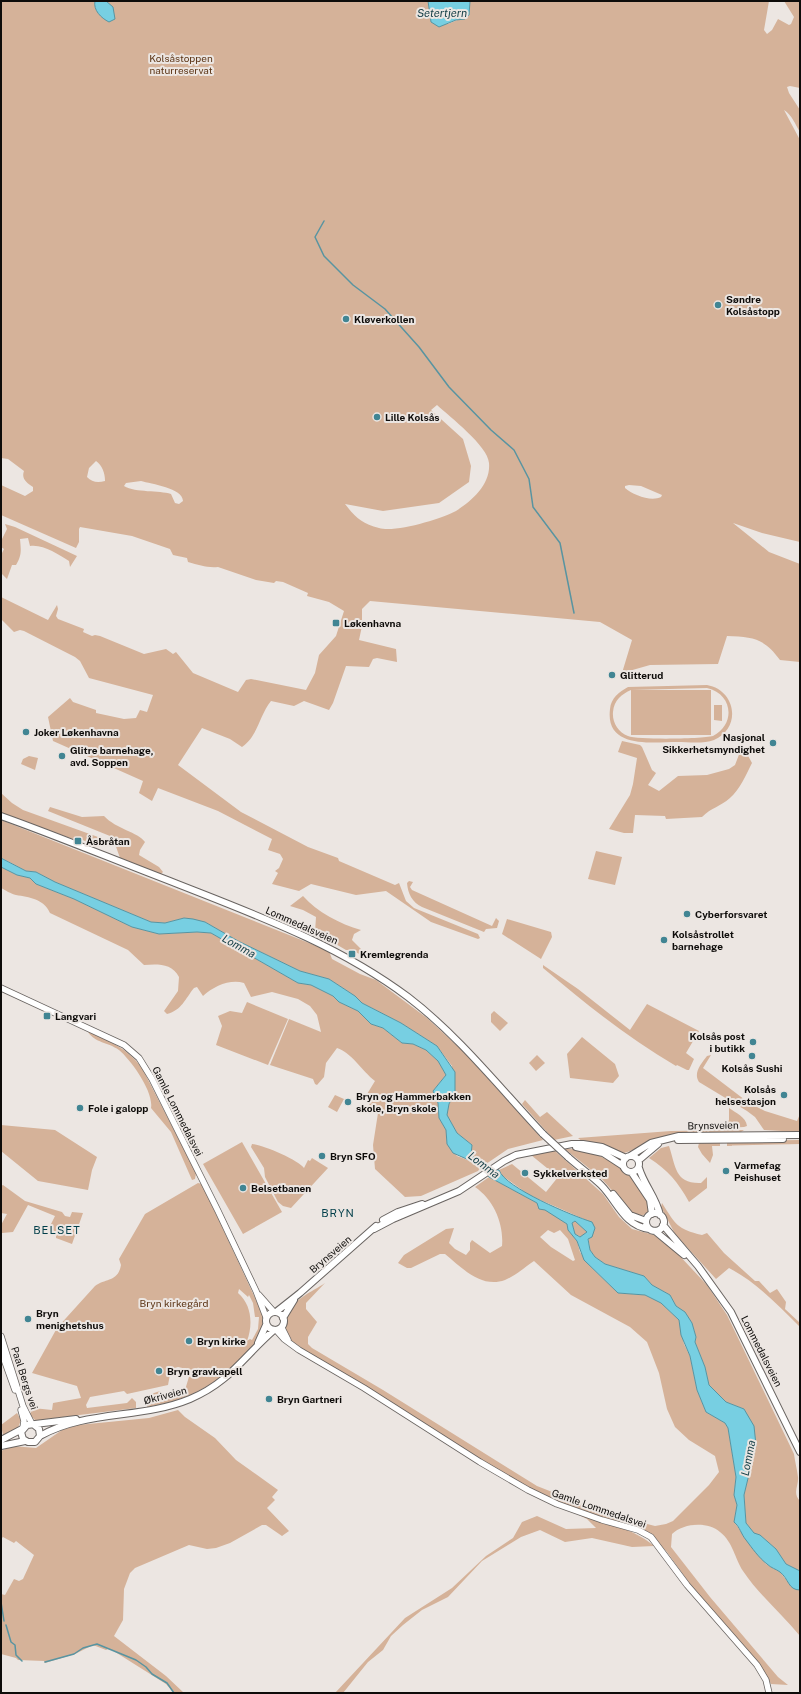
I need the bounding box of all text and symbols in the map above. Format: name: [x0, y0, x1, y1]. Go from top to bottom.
water label: Setertjern: [417, 7, 467, 19]
park label: Kolsåstoppen naturreservat: [149, 52, 213, 76]
place label: Søndre Kolsåstopp: [726, 293, 780, 317]
marker: Søndre Kolsåstopp: [713, 300, 723, 310]
place label: Kløverkollen: [354, 313, 414, 325]
marker: Kløverkollen: [341, 314, 351, 324]
place label: Lille Kolsås: [385, 411, 440, 423]
marker: Lille Kolsås: [372, 412, 382, 422]
place label: Løkenhavna: [344, 617, 401, 629]
marker: Løkenhavna: [331, 618, 341, 628]
place label: Glitterud: [620, 669, 663, 681]
marker: Glitterud: [607, 670, 617, 680]
place label: Joker Løkenhavna: [34, 726, 119, 738]
marker: Joker Løkenhavna: [21, 727, 31, 737]
place label: Nasjonal Sikkerhetsmyndighet: [662, 731, 765, 755]
marker: Nasjonal Sikkerhetsmyndighet: [768, 738, 778, 748]
place label: Glitre barnehage, avd. Soppen: [70, 744, 154, 768]
marker: Glitre barnehage, avd. Soppen: [57, 751, 67, 761]
place label: Åsbråtan: [86, 835, 130, 847]
marker: Åsbråtan: [73, 836, 83, 846]
street label: Lommedalsveien: [264, 904, 340, 946]
place label: Cyberforsvaret: [695, 908, 768, 920]
marker: Cyberforsvaret: [682, 909, 692, 919]
place label: Kolsåstrollet barnehage: [672, 928, 734, 952]
water label: Lomma: [220, 932, 258, 960]
marker: Kolsåstrollet barnehage: [659, 935, 669, 945]
place label: Kremlegrenda: [360, 948, 429, 960]
marker: Kremlegrenda: [347, 949, 357, 959]
place label: Langvari: [55, 1010, 96, 1022]
marker: Langvari: [42, 1011, 52, 1021]
place label: Kolsås post i butikk: [690, 1030, 745, 1054]
marker: Kolsås post i butikk: [748, 1037, 758, 1047]
marker: Kolsås Sushi: [747, 1051, 757, 1061]
place label: Kolsås Sushi: [722, 1062, 783, 1074]
street label: Gamle Lommedalsvei: [150, 1064, 206, 1158]
place label: Kolsås helsestasjon: [715, 1083, 776, 1107]
place label: Bryn og Hammerbakken skole, Bryn skole: [356, 1090, 471, 1114]
marker: Kolsås helsestasjon: [779, 1090, 789, 1100]
marker: Bryn og Hammerbakken skole, Bryn skole: [343, 1097, 353, 1107]
place label: Fole i galopp: [88, 1102, 148, 1114]
marker: Fole i galopp: [75, 1103, 85, 1113]
street label: Brynsveien: [687, 1119, 739, 1131]
water label: Lomma: [466, 1149, 502, 1181]
place label: Bryn SFO: [330, 1150, 376, 1162]
marker: Bryn SFO: [317, 1151, 327, 1161]
place label: Varmefag Peishuset: [734, 1159, 782, 1183]
marker: Varmefag Peishuset: [721, 1166, 731, 1176]
place label: Sykkelverksted: [533, 1167, 607, 1179]
marker: Sykkelverksted: [520, 1168, 530, 1178]
place label: Belsetbanen: [251, 1182, 311, 1194]
marker: Belsetbanen: [238, 1183, 248, 1193]
district label: BRYN: [321, 1207, 355, 1219]
district label: BELSET: [33, 1224, 81, 1236]
street label: Brynsveien: [307, 1232, 353, 1275]
park label: Bryn kirkegård: [140, 1297, 208, 1309]
place label: Bryn menighetshus: [36, 1307, 104, 1331]
street label: Lommedalsveien: [739, 1313, 785, 1389]
marker: Bryn menighetshus: [23, 1314, 33, 1324]
place label: Bryn kirke: [197, 1335, 246, 1347]
marker: Bryn kirke: [184, 1336, 194, 1346]
street label: Paal Bergs vei: [9, 1345, 41, 1411]
place label: Bryn gravkapell: [167, 1365, 242, 1377]
marker: Bryn gravkapell: [154, 1366, 164, 1376]
street label: Økriveien: [142, 1383, 188, 1406]
place label: Bryn Gartneri: [277, 1393, 342, 1405]
marker: Bryn Gartneri: [264, 1394, 274, 1404]
water label: Lomma: [739, 1439, 757, 1477]
street label: Gamle Lommedalsvei: [550, 1486, 648, 1530]

